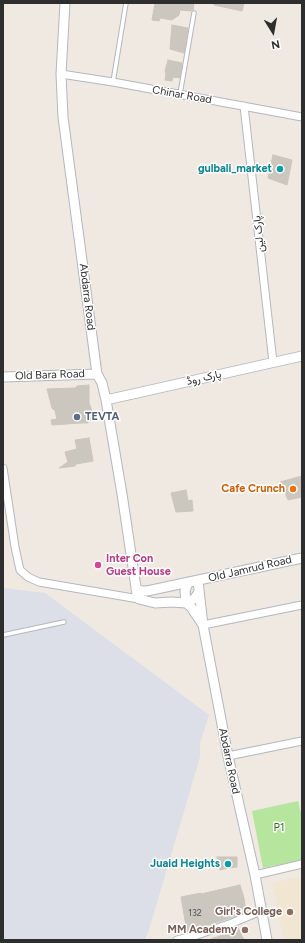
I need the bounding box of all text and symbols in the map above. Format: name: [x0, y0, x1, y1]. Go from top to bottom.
north arrow: [253, 12, 293, 52]
text: N: [270, 37, 281, 51]
street label: Chinar Road: [151, 83, 213, 107]
place label: gulbali_market: [198, 162, 272, 176]
marker: gulbali_market: [275, 164, 285, 174]
street label: پارک لین: [251, 215, 267, 253]
street label: Abdarra Road: [76, 263, 98, 331]
street label: Old Bara Road: [15, 367, 85, 383]
street label: پارک روڈ: [185, 368, 223, 388]
place label: TEVTA: [85, 410, 119, 424]
marker: TEVTA: [72, 412, 82, 422]
place label: Cafe Crunch: [221, 482, 285, 496]
marker: Cafe Crunch: [288, 484, 298, 494]
place label: Inter Con Guest House: [106, 552, 171, 578]
street label: Old Jamrud Road: [207, 553, 293, 585]
marker: Inter Con Guest House: [93, 560, 103, 570]
street label: Abdarra Road: [216, 727, 242, 795]
park label: P1: [274, 821, 284, 835]
place label: Juaid Heights: [150, 857, 220, 871]
marker: Juaid Heights: [223, 859, 233, 869]
place label: Girl's College: [215, 905, 282, 919]
marker: Girl's College: [285, 907, 295, 917]
house number: 132: [188, 908, 202, 918]
place label: MM Academy: [168, 923, 237, 937]
marker: MM Academy: [240, 925, 250, 935]

